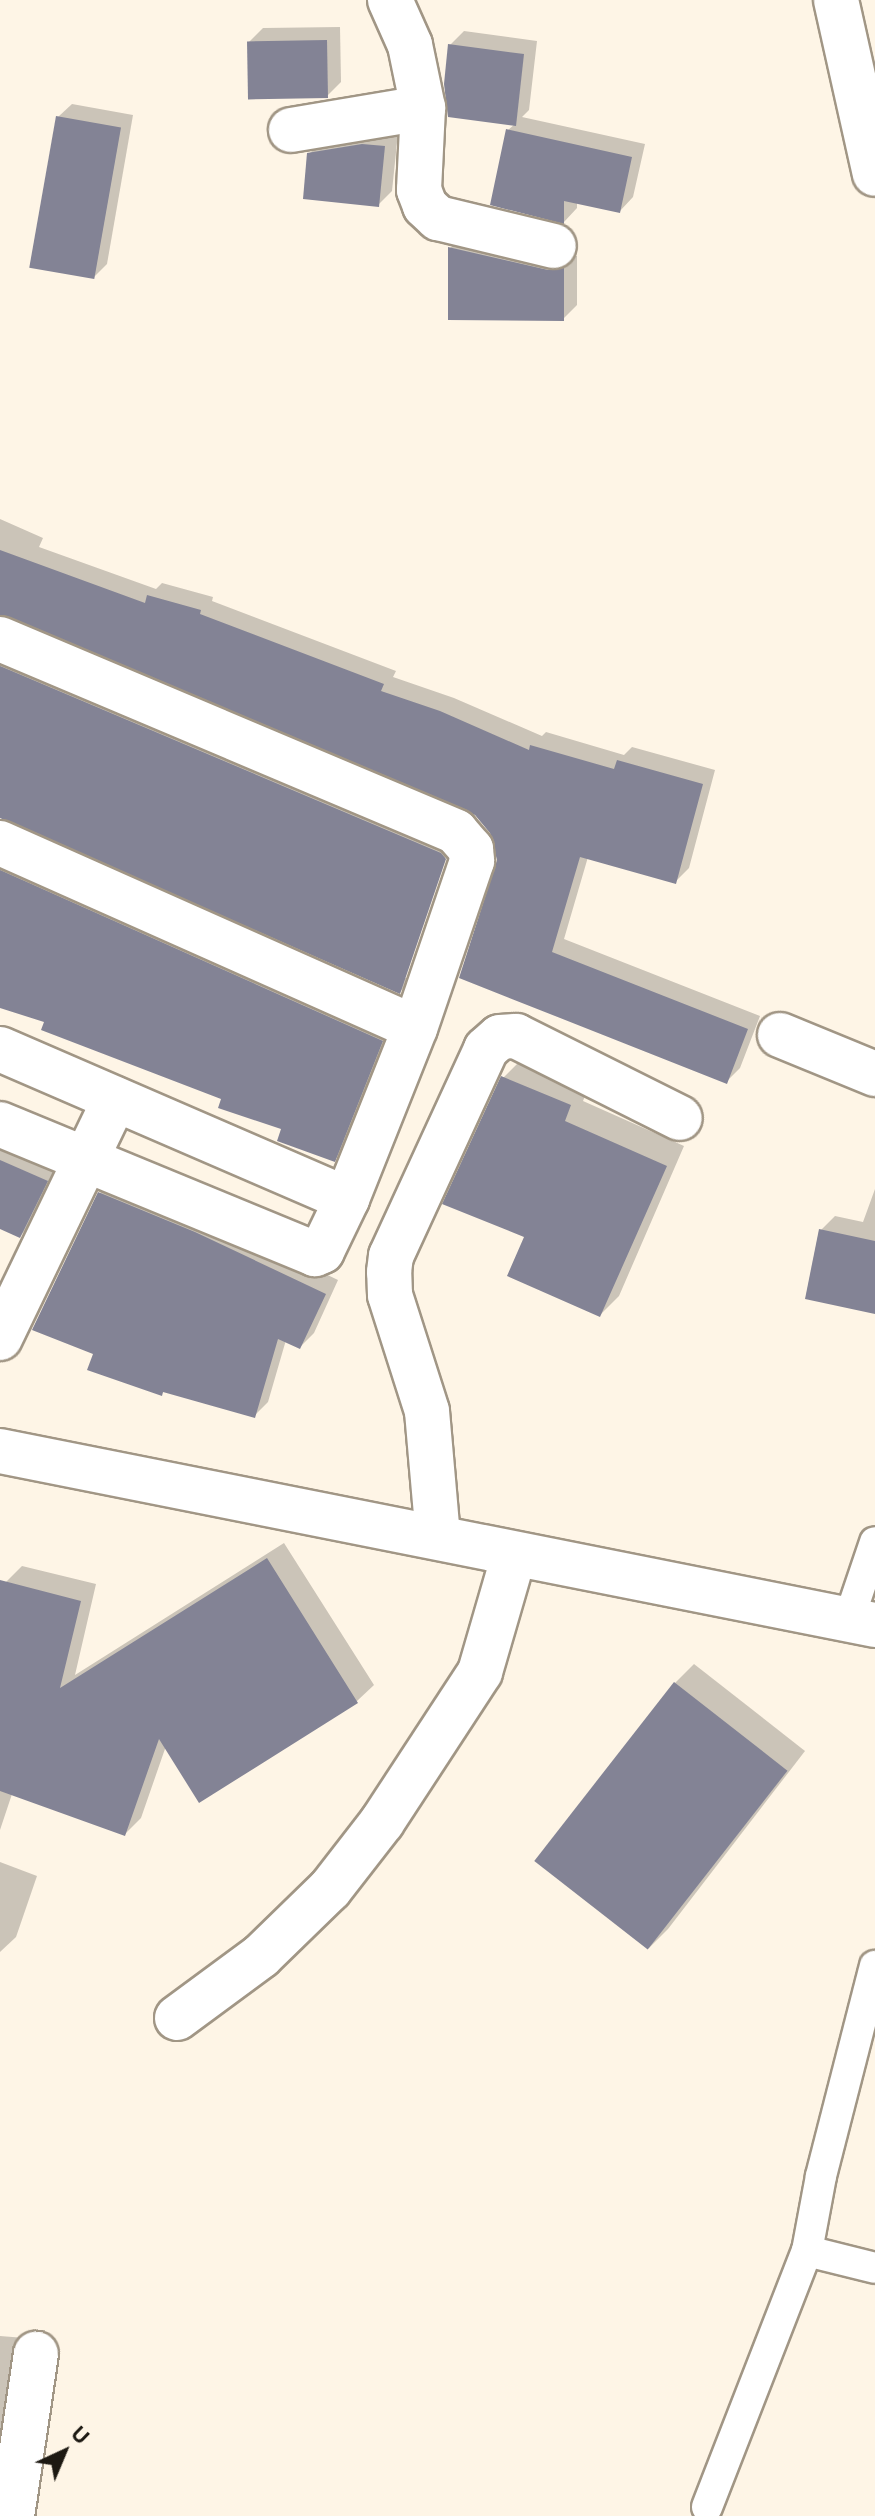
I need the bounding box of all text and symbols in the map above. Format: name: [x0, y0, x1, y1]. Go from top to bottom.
north arrow: [24, 2412, 104, 2492]
text: U: [67, 2420, 95, 2449]

